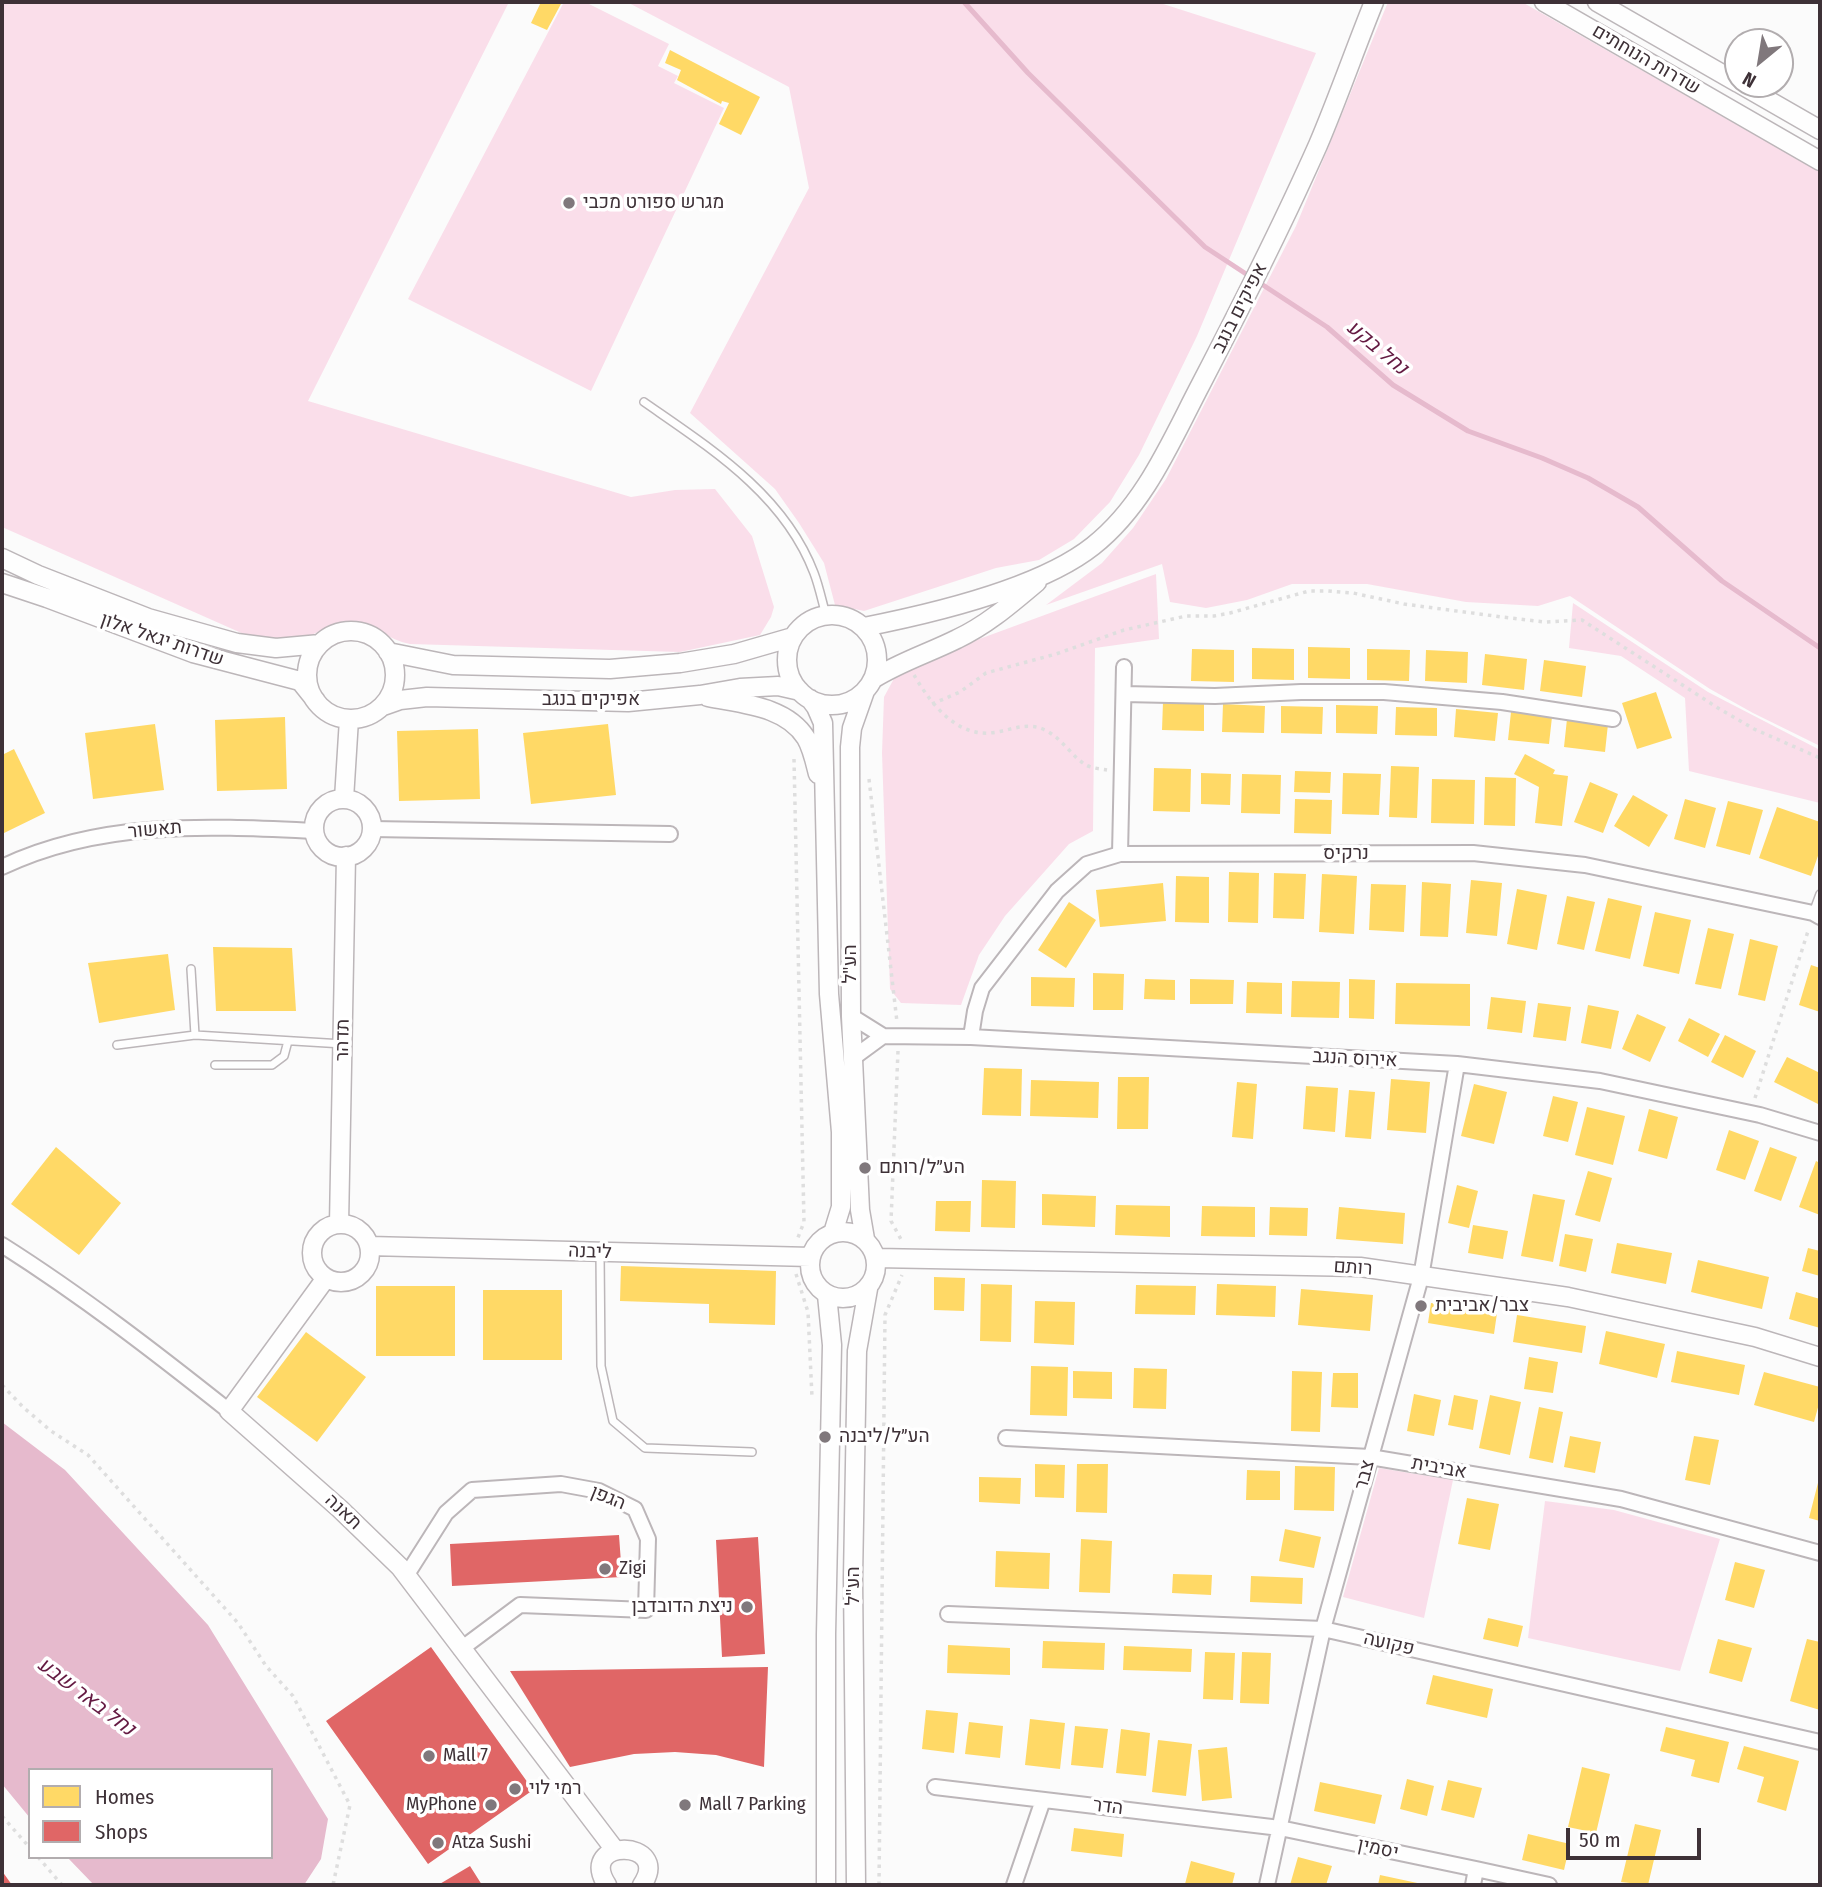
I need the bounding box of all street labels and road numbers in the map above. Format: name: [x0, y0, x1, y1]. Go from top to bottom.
street label: שדרות הנוחתים: [1588, 20, 1704, 100]
street label: אפיקים בנגב: [1208, 259, 1272, 357]
street label: שדרות יגאל אלון: [97, 608, 227, 672]
street label: אפיקים בנגב: [542, 689, 640, 711]
street label: תאשור: [127, 816, 183, 844]
street label: נרקיס: [1323, 843, 1369, 865]
street label: הע"ל: [840, 944, 862, 984]
street label: תדהר: [331, 1019, 355, 1061]
street label: אירוס הנגב: [1312, 1045, 1398, 1073]
street label: ליבנה: [568, 1240, 612, 1264]
street label: רותם: [1333, 1255, 1373, 1281]
street label: אביבית: [1410, 1452, 1468, 1484]
street label: צבר: [1350, 1458, 1380, 1492]
street label: הגפן: [587, 1481, 629, 1515]
street label: תאנה: [320, 1489, 366, 1535]
street label: הע"ל: [843, 1566, 865, 1606]
street label: פקועה: [1361, 1627, 1417, 1661]
street label: הדר: [1092, 1794, 1124, 1820]
street label: יסמין: [1356, 1834, 1400, 1864]

